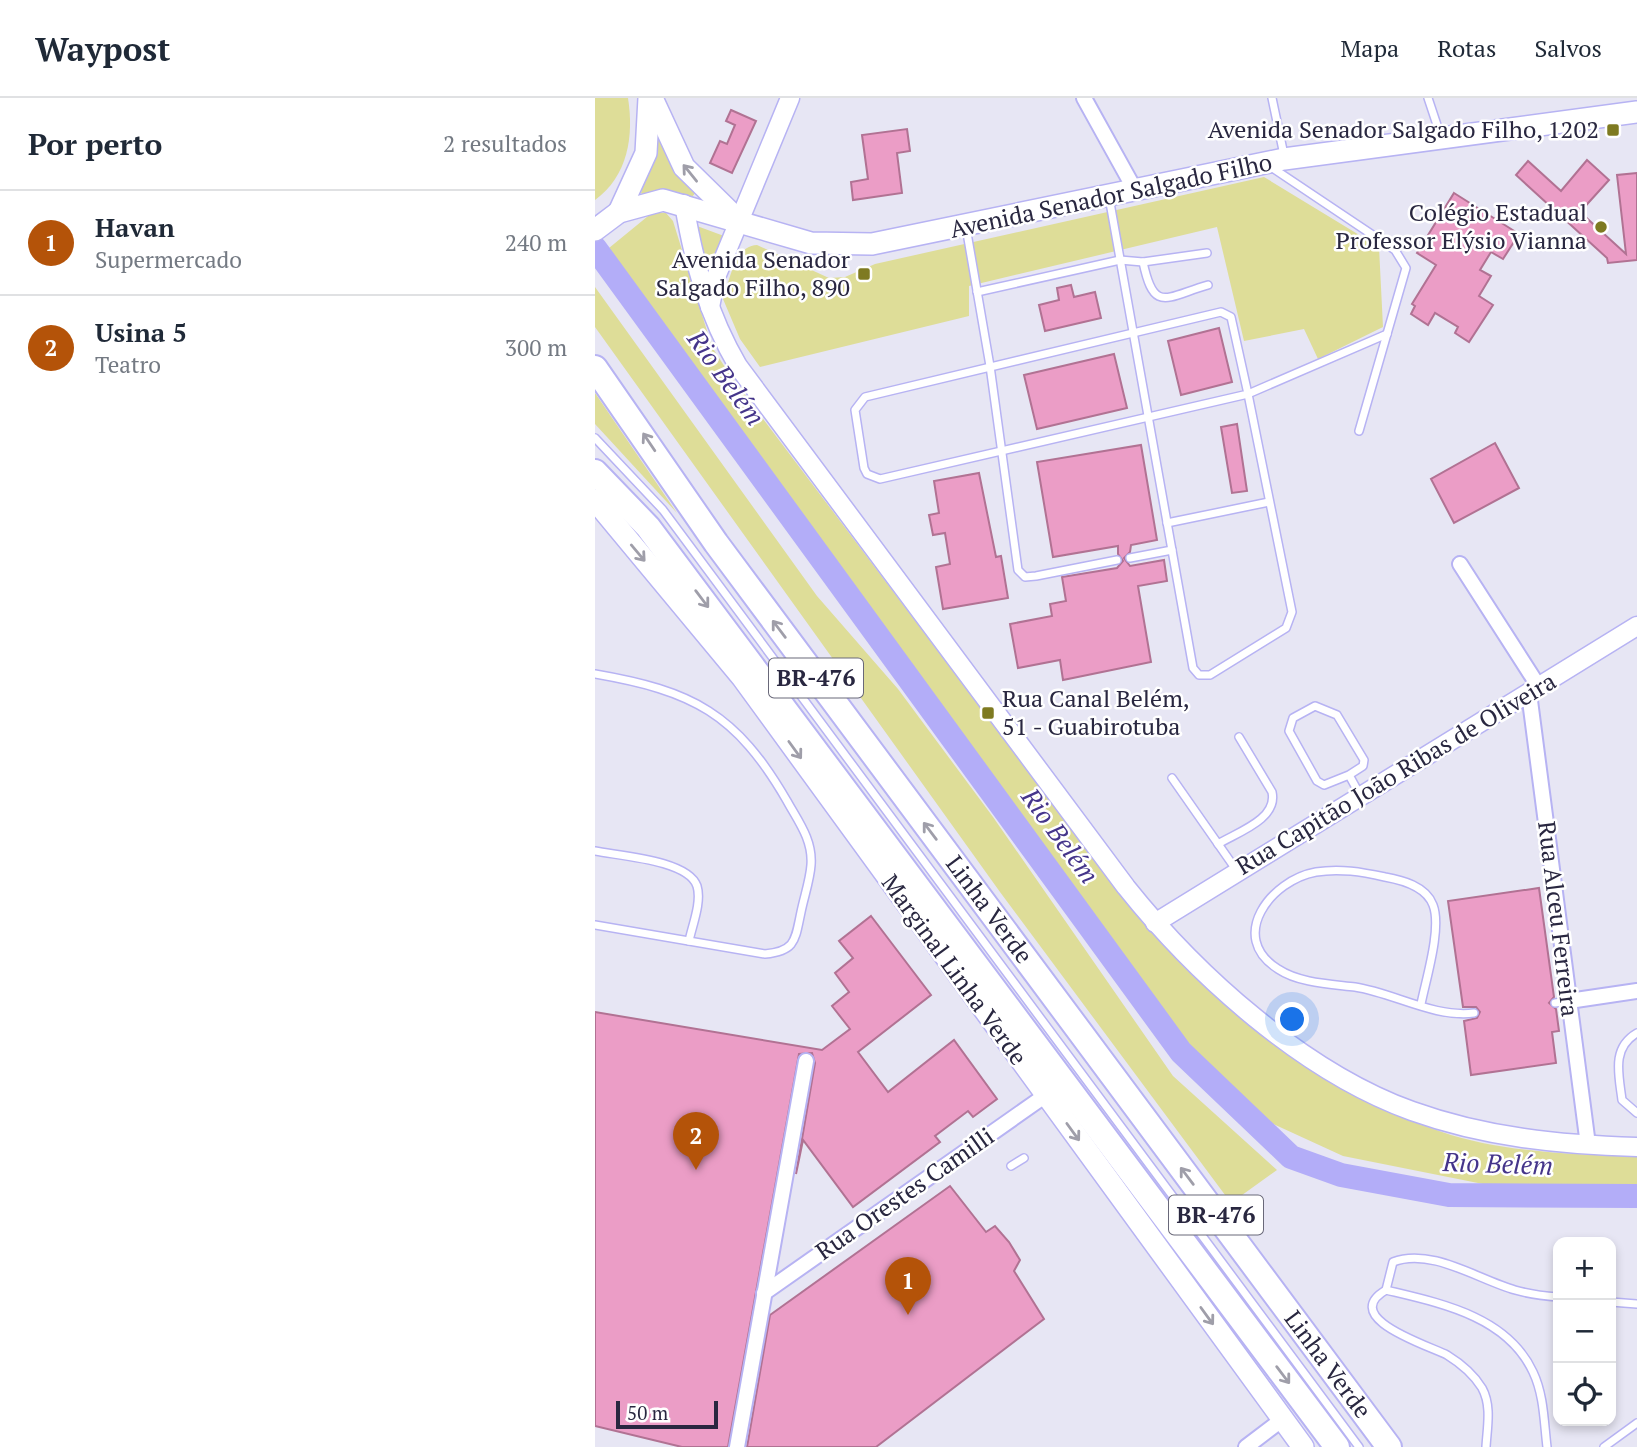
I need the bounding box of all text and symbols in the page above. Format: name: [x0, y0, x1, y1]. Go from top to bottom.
text: Waypost: [35, 27, 170, 70]
text: Mapa: [1340, 32, 1399, 64]
text: Rotas: [1437, 32, 1496, 64]
text: Salvos: [1534, 32, 1602, 64]
place label: Avenida Senador Salgado Filho, 1202: [1208, 113, 1599, 145]
marker: Avenida Senador Salgado Filho, 1202: [1605, 122, 1621, 138]
text: Por perto: [28, 124, 162, 164]
text: 2 resultados: [443, 128, 567, 159]
street label: Avenida Senador Salgado Filho: [947, 145, 1275, 245]
one-way arrow: [683, 165, 698, 183]
place label: Colégio Estadual Professor Elýsio Vianna: [1336, 196, 1587, 256]
text: Havan: [95, 210, 175, 244]
marker: Colégio Estadual Professor Elýsio Vianna: [1593, 219, 1609, 235]
text: 1: [45, 227, 58, 258]
text: 240 m: [505, 227, 567, 258]
place label: Avenida Senador Salgado Filho, 890: [656, 243, 851, 303]
text: Supermercado: [95, 244, 242, 275]
marker: Avenida Senador Salgado Filho, 890: [856, 266, 872, 282]
text: Usina 5: [95, 315, 187, 349]
water label: Rio Belém: [680, 322, 773, 432]
text: 2: [45, 332, 58, 363]
text: 300 m: [505, 332, 567, 363]
text: Teatro: [95, 349, 161, 380]
one-way arrow: [642, 433, 656, 452]
one-way arrow: [630, 544, 646, 562]
one-way arrow: [695, 589, 709, 608]
one-way arrow: [772, 619, 787, 638]
road number: BR-476: [769, 658, 863, 698]
street label: Rua Capitão João Ribas de Oliveira: [1230, 665, 1561, 882]
place label: Rua Canal Belém, 51 - Guabirotuba: [1002, 682, 1190, 742]
marker: Rua Canal Belém, 51 - Guabirotuba: [980, 705, 996, 721]
one-way arrow: [788, 740, 802, 759]
water label: Rio Belém: [1014, 780, 1107, 890]
street label: Rua Alceu Ferreira: [1531, 819, 1587, 1019]
one-way arrow: [922, 822, 937, 841]
street label: Linha Verde: [939, 849, 1041, 970]
street label: Marginal Linha Verde: [875, 868, 1035, 1071]
your location: [1275, 1002, 1309, 1036]
pin: 2: [673, 1112, 719, 1170]
street label: Rua Orestes Camilli: [809, 1120, 1000, 1267]
one-way arrow: [1066, 1122, 1080, 1141]
water label: Rio Belém: [1441, 1144, 1554, 1182]
one-way arrow: [1179, 1167, 1194, 1186]
road number: BR-476: [1169, 1196, 1263, 1234]
map controls: [1553, 1237, 1616, 1426]
button: +: [1553, 1237, 1616, 1300]
pin: 1: [885, 1257, 931, 1315]
button: −: [1553, 1300, 1616, 1363]
street label: Linha Verde: [1278, 1303, 1379, 1424]
one-way arrow: [1200, 1306, 1214, 1325]
button: locate: [1553, 1363, 1616, 1426]
one-way arrow: [1275, 1365, 1290, 1384]
scale bar: [616, 1398, 717, 1430]
text: 50 m: [627, 1400, 668, 1425]

